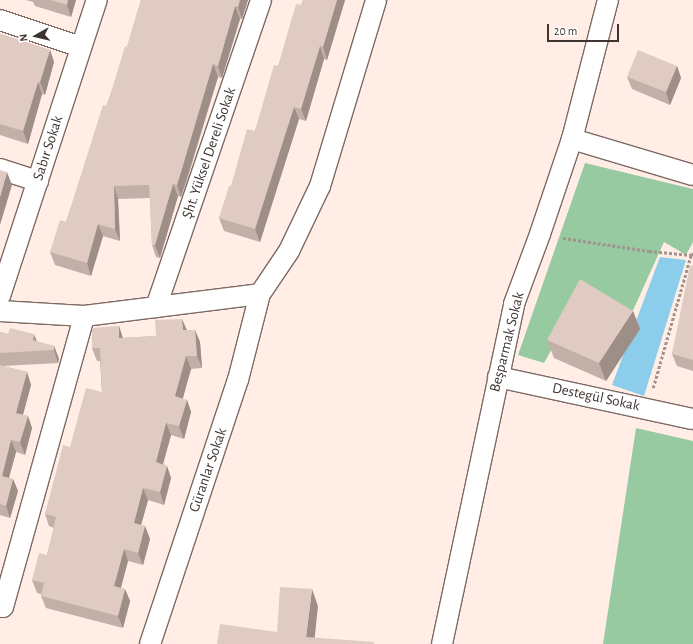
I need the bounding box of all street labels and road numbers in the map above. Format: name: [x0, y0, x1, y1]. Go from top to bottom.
street label: Şht. Yüksel Dereli Sokak: [178, 85, 240, 221]
street label: Sabır Sokak: [29, 113, 67, 183]
street label: Beşparmak Sokak: [486, 290, 528, 394]
street label: Destegül Sokak: [551, 379, 641, 415]
street label: Güranlar Sokak: [185, 426, 231, 514]

